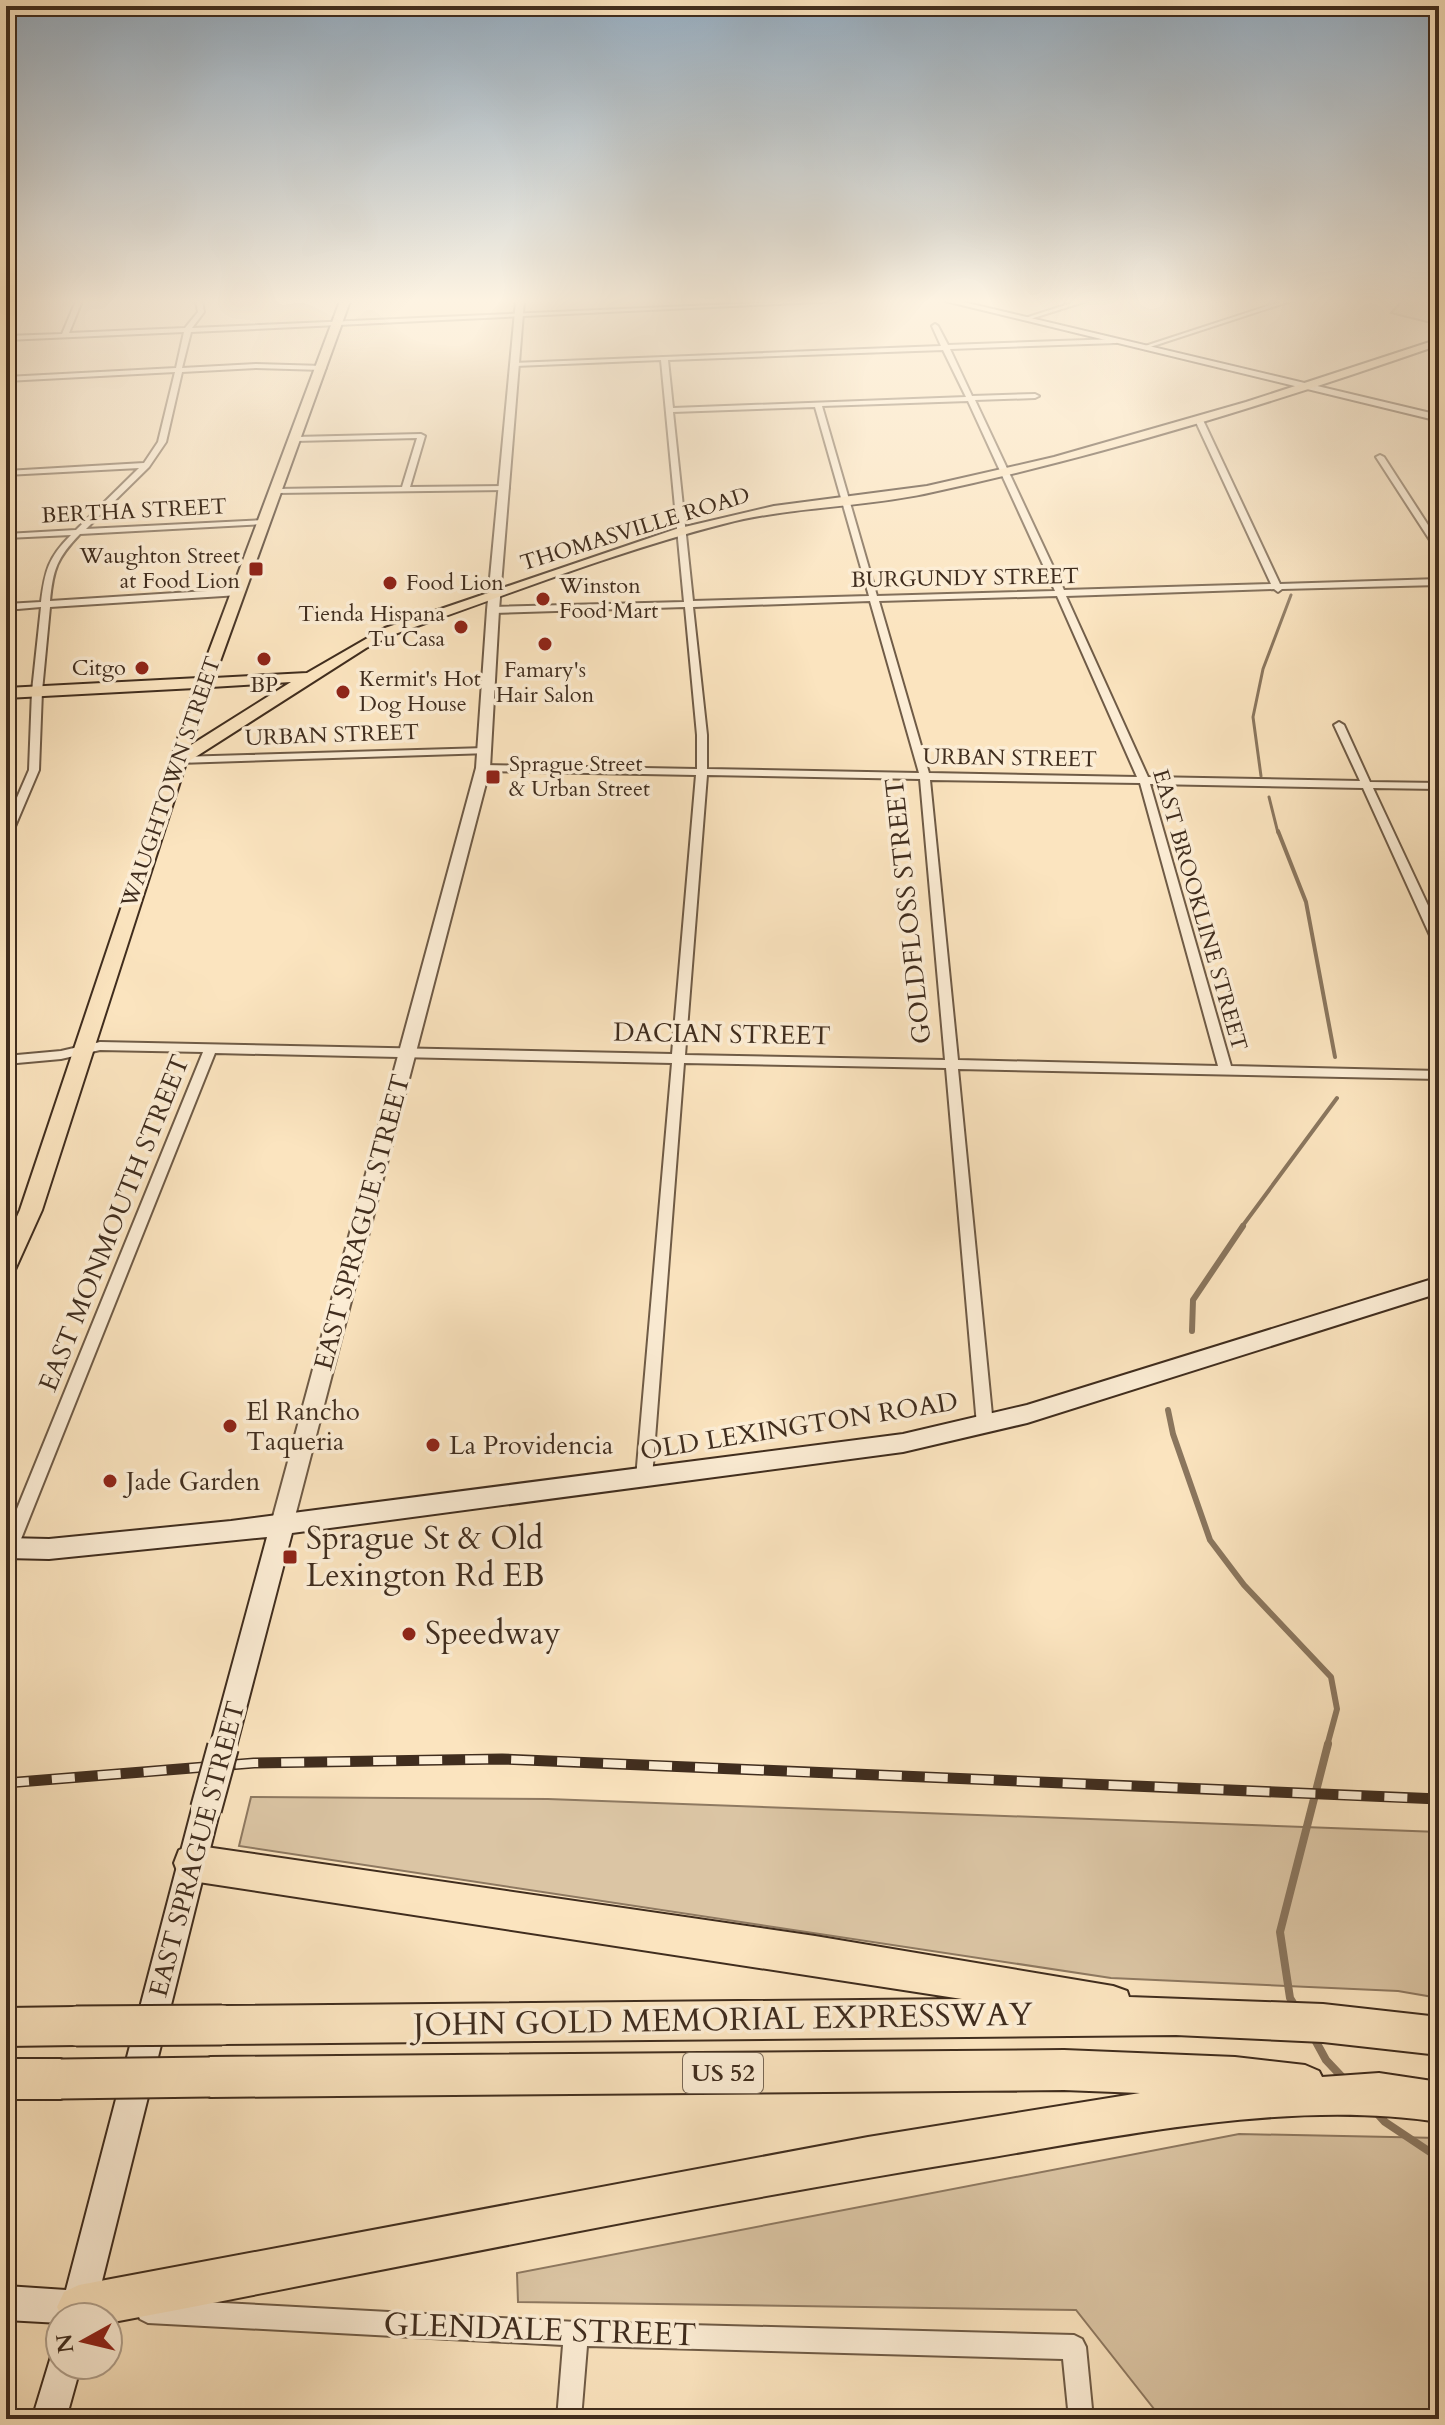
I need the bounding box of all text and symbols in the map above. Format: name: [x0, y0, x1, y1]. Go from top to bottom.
street label: THOMASVILLE ROAD: [517, 480, 753, 578]
street label: BERTHA STREET: [41, 491, 227, 531]
place label: Waughton Street at Food Lion: [79, 541, 240, 596]
marker: Waughton Street at Food Lion: [247, 560, 265, 578]
street label: BURGUNDY STREET: [851, 561, 1079, 595]
place label: Food Lion: [406, 568, 504, 598]
place label: Winston Food Mart: [558, 571, 658, 626]
marker: Food Lion: [381, 574, 399, 592]
marker: Winston Food Mart: [534, 590, 552, 608]
place label: Tienda Hispana Tu Casa: [298, 599, 445, 654]
marker: Tienda Hispana Tu Casa: [452, 618, 470, 636]
marker: Famary's Hair Salon: [536, 635, 554, 653]
marker: BP: [255, 650, 273, 668]
place label: Citgo: [72, 653, 126, 683]
street label: WAUGHTOWN STREET: [114, 653, 228, 912]
place label: Famary's Hair Salon: [496, 655, 595, 710]
marker: Citgo: [133, 659, 151, 677]
place label: Kermit's Hot Dog House: [359, 664, 481, 719]
place label: BP: [250, 670, 278, 700]
marker: Kermit's Hot Dog House: [334, 683, 352, 701]
street label: URBAN STREET: [244, 717, 420, 753]
street label: URBAN STREET: [923, 741, 1097, 775]
place label: Sprague Street & Urban Street: [509, 749, 650, 804]
street label: EAST BROOKLINE STREET: [1145, 766, 1255, 1054]
marker: Sprague Street & Urban Street: [484, 768, 502, 786]
street label: GOLDFLOSS STREET: [877, 776, 939, 1046]
street label: DACIAN STREET: [613, 1015, 831, 1053]
street label: EAST MONMOUTH STREET: [30, 1050, 198, 1396]
street label: EAST SPRAGUE STREET: [306, 1070, 418, 1374]
street label: OLD LEXINGTON ROAD: [638, 1384, 960, 1468]
place label: El Rancho Taqueria: [246, 1394, 360, 1459]
marker: El Rancho Taqueria: [221, 1417, 239, 1435]
place label: La Providencia: [449, 1428, 613, 1463]
marker: La Providencia: [424, 1436, 442, 1454]
place label: Jade Garden: [122, 1464, 261, 1499]
marker: Jade Garden: [101, 1472, 119, 1490]
place label: Sprague St & Old Lexington Rd EB: [306, 1517, 544, 1598]
marker: Sprague St & Old Lexington Rd EB: [281, 1548, 299, 1566]
place label: Speedway: [425, 1612, 561, 1656]
marker: Speedway: [400, 1625, 418, 1643]
street label: EAST SPRAGUE STREET: [141, 1697, 253, 2001]
street label: JOHN GOLD MEMORIAL EXPRESSWAY: [409, 1993, 1033, 2047]
road number: US 52: [683, 2053, 763, 2093]
north arrow: [44, 2301, 124, 2381]
street label: GLENDALE STREET: [383, 2303, 697, 2357]
text: N: [49, 2332, 81, 2355]

